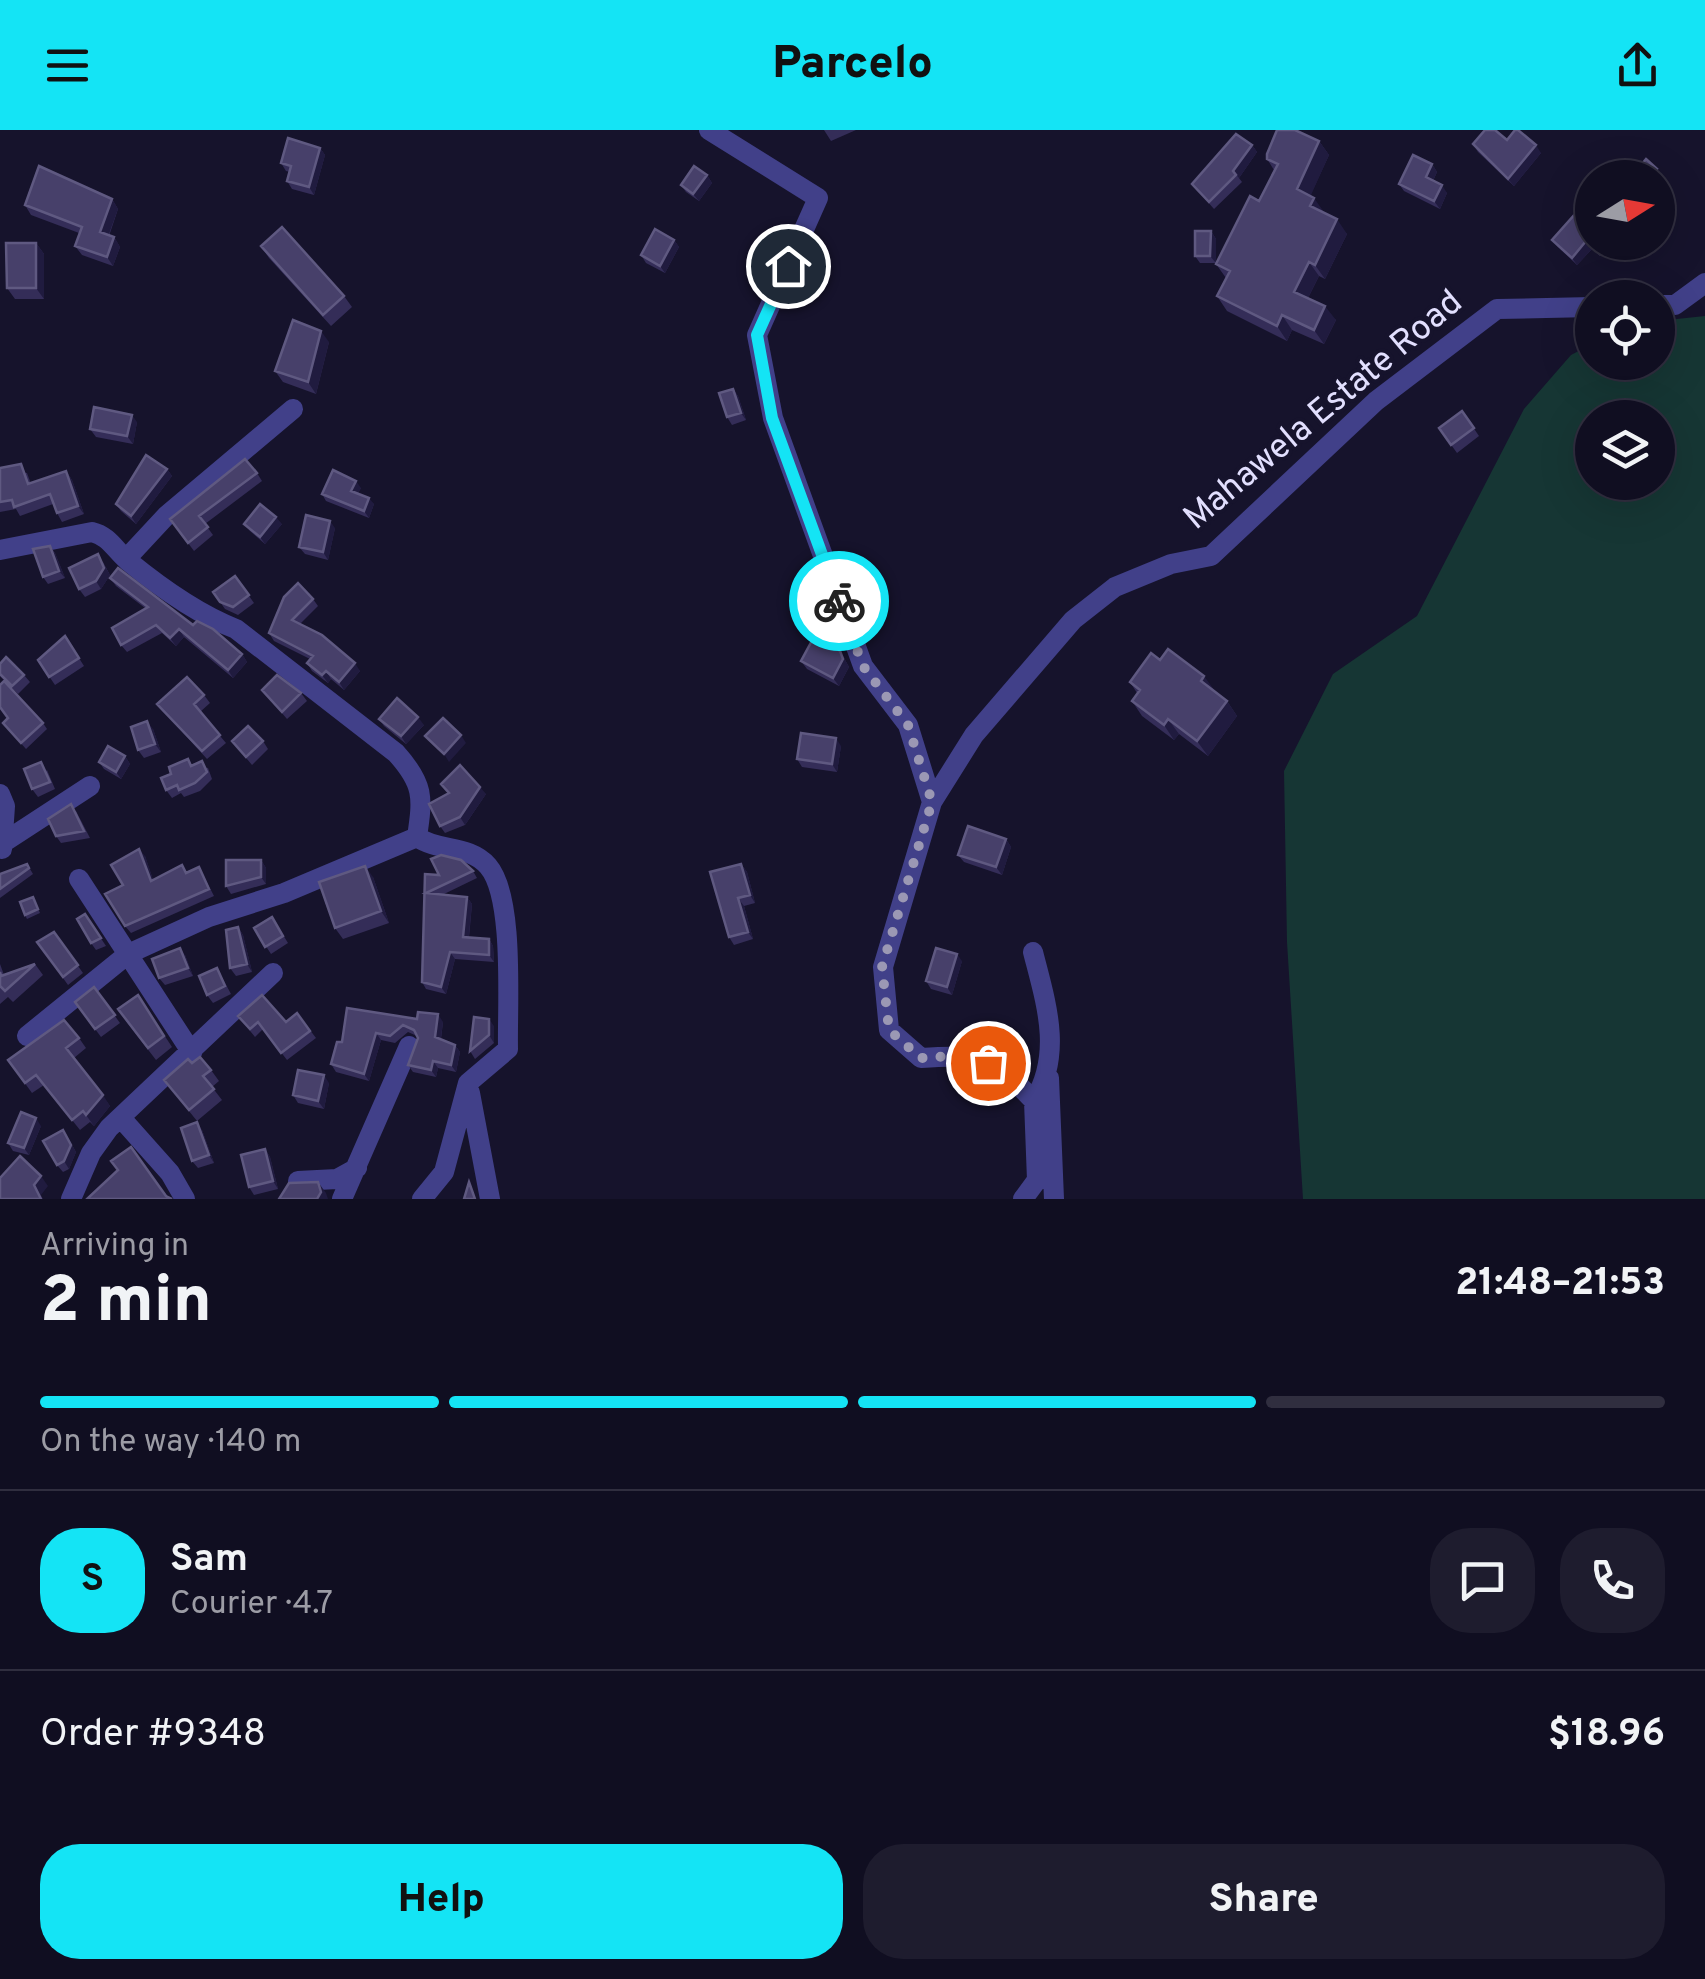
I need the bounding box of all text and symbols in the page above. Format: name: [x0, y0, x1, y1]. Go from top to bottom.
text: Parcelo: [772, 37, 933, 94]
icon: menu: [40, 38, 95, 93]
icon: share: [1610, 38, 1665, 93]
north arrow: [1575, 160, 1675, 260]
map controls: [1575, 160, 1675, 500]
pin: [746, 224, 831, 309]
icon: home: [761, 239, 816, 294]
button: locate: [1575, 280, 1675, 380]
street label: Mahawela Estate Road: [1175, 281, 1473, 541]
button: layers: [1575, 400, 1675, 500]
courier: [789, 551, 889, 651]
icon: bike: [812, 574, 867, 629]
pin: [946, 1021, 1031, 1106]
icon: bag: [961, 1036, 1016, 1091]
text: Arriving in: [40, 1227, 189, 1267]
text: 21:48–21:53: [1455, 1260, 1665, 1309]
text: 2 min: [40, 1263, 212, 1345]
text: On the way · 140 m: [40, 1423, 301, 1463]
button: chat: [1430, 1528, 1535, 1633]
button: phone: [1560, 1528, 1665, 1633]
text: Sam: [170, 1536, 248, 1585]
text: S: [81, 1556, 104, 1605]
text: Courier · 4.7: [170, 1585, 333, 1625]
text: Order #9348: [40, 1711, 266, 1760]
text: $18.96: [1548, 1711, 1665, 1760]
button: Help: [40, 1844, 843, 1959]
button: Share: [863, 1844, 1665, 1959]

